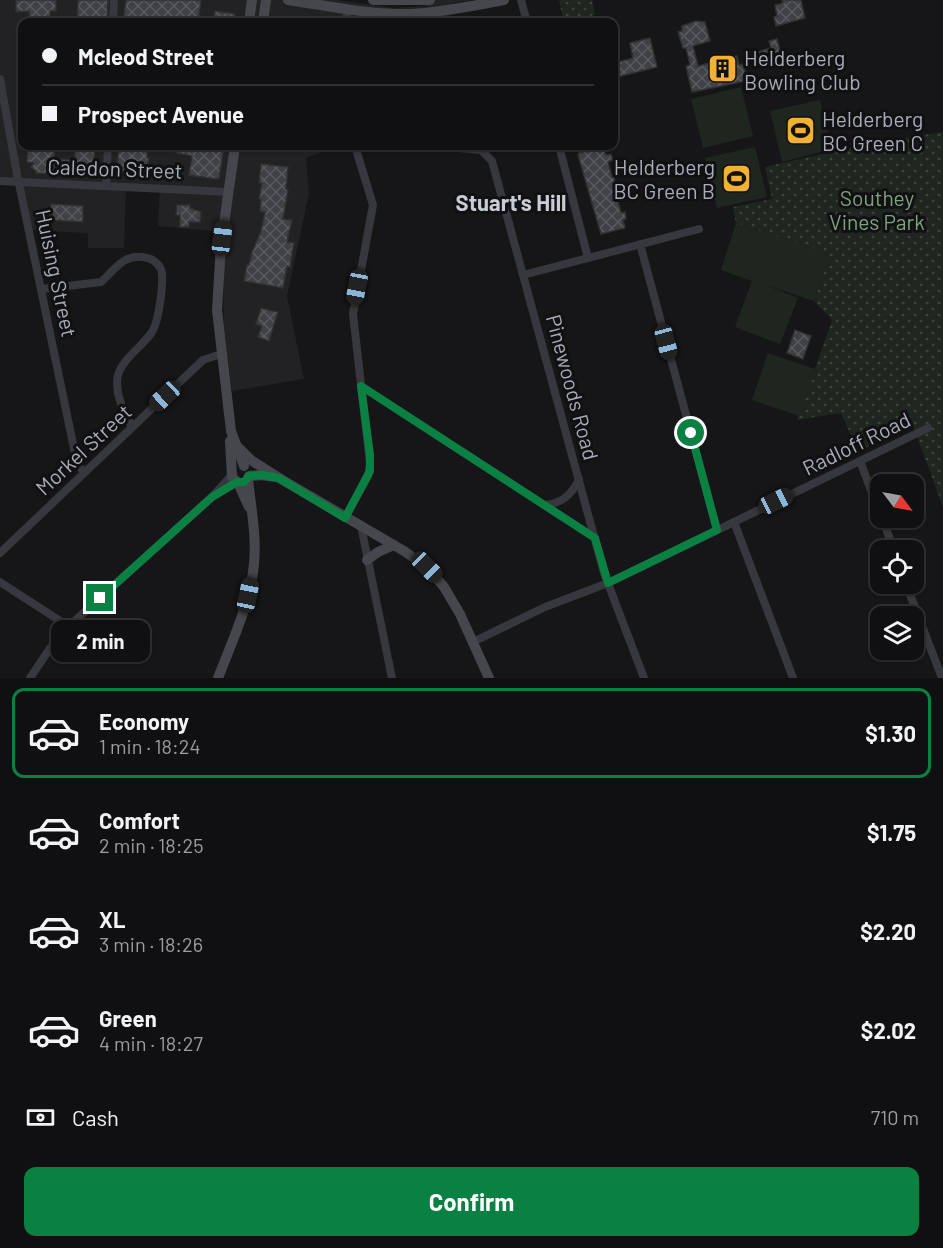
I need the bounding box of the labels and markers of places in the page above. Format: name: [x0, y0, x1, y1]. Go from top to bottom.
place label: Helderberg Bowling Club: [744, 45, 861, 94]
building icon: Helderberg Bowling Club: [707, 53, 739, 85]
place label: Helderberg BC Green C: [822, 106, 923, 155]
sports icon: Helderberg BC Green C: [785, 114, 817, 146]
place label: Helderberg BC Green B: [613, 154, 715, 203]
sports icon: Helderberg BC Green B: [720, 162, 752, 194]

